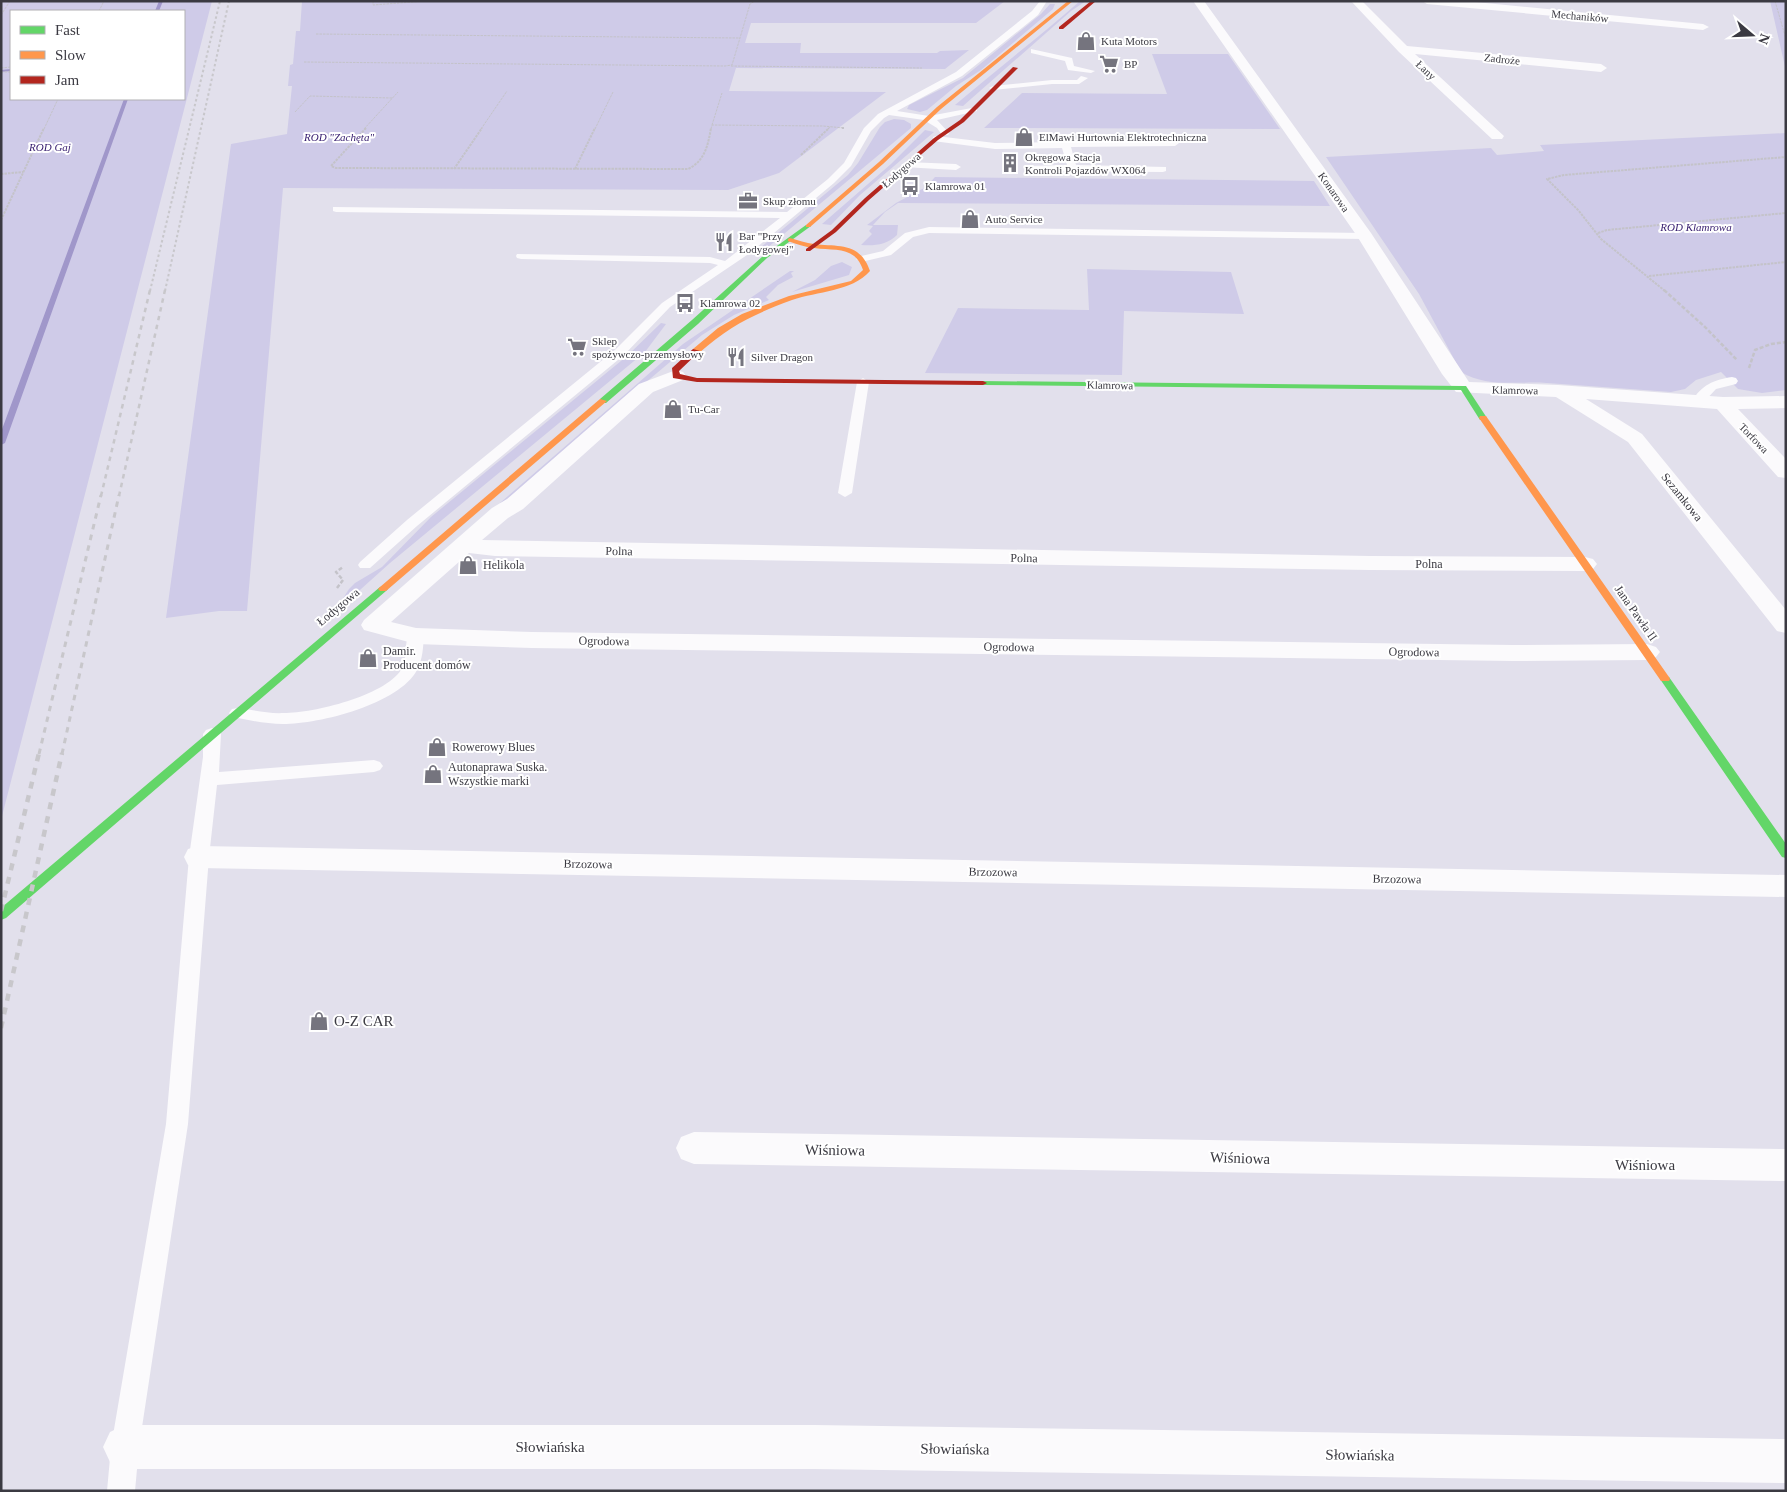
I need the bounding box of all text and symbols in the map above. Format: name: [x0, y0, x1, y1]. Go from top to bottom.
street label: Mechaników: [1551, 8, 1609, 24]
legend: [10, 10, 185, 100]
north arrow: [1727, 10, 1777, 60]
text: Fast: [55, 22, 81, 38]
shop icon: Kuta Motors: [1075, 30, 1097, 52]
text: N: [1755, 32, 1773, 46]
place label: Kuta Motors: [1101, 35, 1157, 47]
text: Slow: [55, 47, 86, 63]
street label: Zadroże: [1483, 51, 1521, 67]
supermarket icon: BP: [1098, 53, 1120, 75]
place label: BP: [1124, 58, 1137, 70]
street label: Łany: [1414, 58, 1439, 82]
text: Jam: [55, 72, 79, 88]
shop icon: ElMawi Hurtownia Elektrotechniczna: [1013, 126, 1035, 148]
park label: ROD "Zachęta": [303, 131, 374, 143]
place label: ElMawi Hurtownia Elektrotechniczna: [1039, 131, 1207, 143]
park label: ROD Gaj: [28, 141, 71, 153]
street label: Łodygowa: [879, 150, 923, 190]
place label: Okręgowa Stacja Kontroli Pojazdów WX064: [1025, 151, 1146, 176]
building icon: Okręgowa Stacja Kontroli Pojazdów WX064: [999, 152, 1021, 174]
street label: Konarowa: [1316, 170, 1352, 214]
bus stop icon: Klamrowa 01: [899, 175, 921, 197]
place label: Klamrowa 01: [925, 180, 985, 192]
office icon: Skup złomu: [737, 190, 759, 212]
place label: Skup złomu: [763, 195, 816, 207]
shop icon: Auto Service: [959, 208, 981, 230]
place label: Auto Service: [985, 213, 1043, 225]
park label: ROD Klamrowa: [1659, 221, 1732, 233]
place label: Bar "Przy Łodygowej": [739, 230, 794, 255]
restaurant icon: Bar "Przy Łodygowej": [713, 231, 735, 253]
bus stop icon: Klamrowa 02: [674, 292, 696, 314]
place label: Klamrowa 02: [700, 297, 760, 309]
place label: Sklep spożywczo-przemysłowy: [592, 335, 704, 360]
supermarket icon: Sklep spożywczo-przemysłowy: [566, 336, 588, 358]
restaurant icon: Silver Dragon: [725, 346, 747, 368]
place label: Silver Dragon: [751, 351, 814, 363]
street label: Klamrowa: [1087, 379, 1133, 391]
street label: Klamrowa: [1492, 384, 1538, 396]
shop icon: Tu-Car: [662, 398, 684, 420]
place label: Tu-Car: [688, 403, 720, 415]
street label: Torfowa: [1737, 420, 1771, 456]
street label: Sezamkowa: [1658, 470, 1706, 524]
street label: Polna: [605, 544, 633, 558]
street label: Polna: [1010, 551, 1038, 565]
shop icon: Helikola: [457, 554, 479, 576]
street label: Polna: [1415, 557, 1443, 571]
place label: Helikola: [483, 558, 525, 572]
street label: Jana Pawła II: [1612, 583, 1660, 643]
street label: Łodygowa: [314, 585, 363, 629]
street label: Ogrodowa: [579, 634, 630, 648]
street label: Ogrodowa: [984, 640, 1035, 654]
place label: Damir. Producent domów: [383, 644, 471, 672]
street label: Ogrodowa: [1389, 645, 1440, 659]
shop icon: Damir. Producent domów: [357, 647, 379, 669]
shop icon: Rowerowy Blues: [426, 736, 448, 758]
place label: Rowerowy Blues: [452, 740, 535, 754]
place label: Autonaprawa Suska. Wszystkie marki: [448, 760, 547, 788]
shop icon: Autonaprawa Suska. Wszystkie marki: [422, 763, 444, 785]
street label: Brzozowa: [564, 857, 613, 871]
street label: Brzozowa: [969, 865, 1018, 879]
street label: Brzozowa: [1373, 872, 1422, 886]
shop icon: O-Z CAR: [308, 1010, 330, 1032]
place label: O-Z CAR: [334, 1013, 394, 1029]
street label: Wiśniowa: [805, 1141, 866, 1159]
street label: Wiśniowa: [1210, 1149, 1271, 1167]
street label: Wiśniowa: [1615, 1157, 1675, 1173]
street label: Słowiańska: [515, 1439, 585, 1455]
street label: Słowiańska: [920, 1440, 990, 1458]
street label: Słowiańska: [1325, 1446, 1395, 1464]

